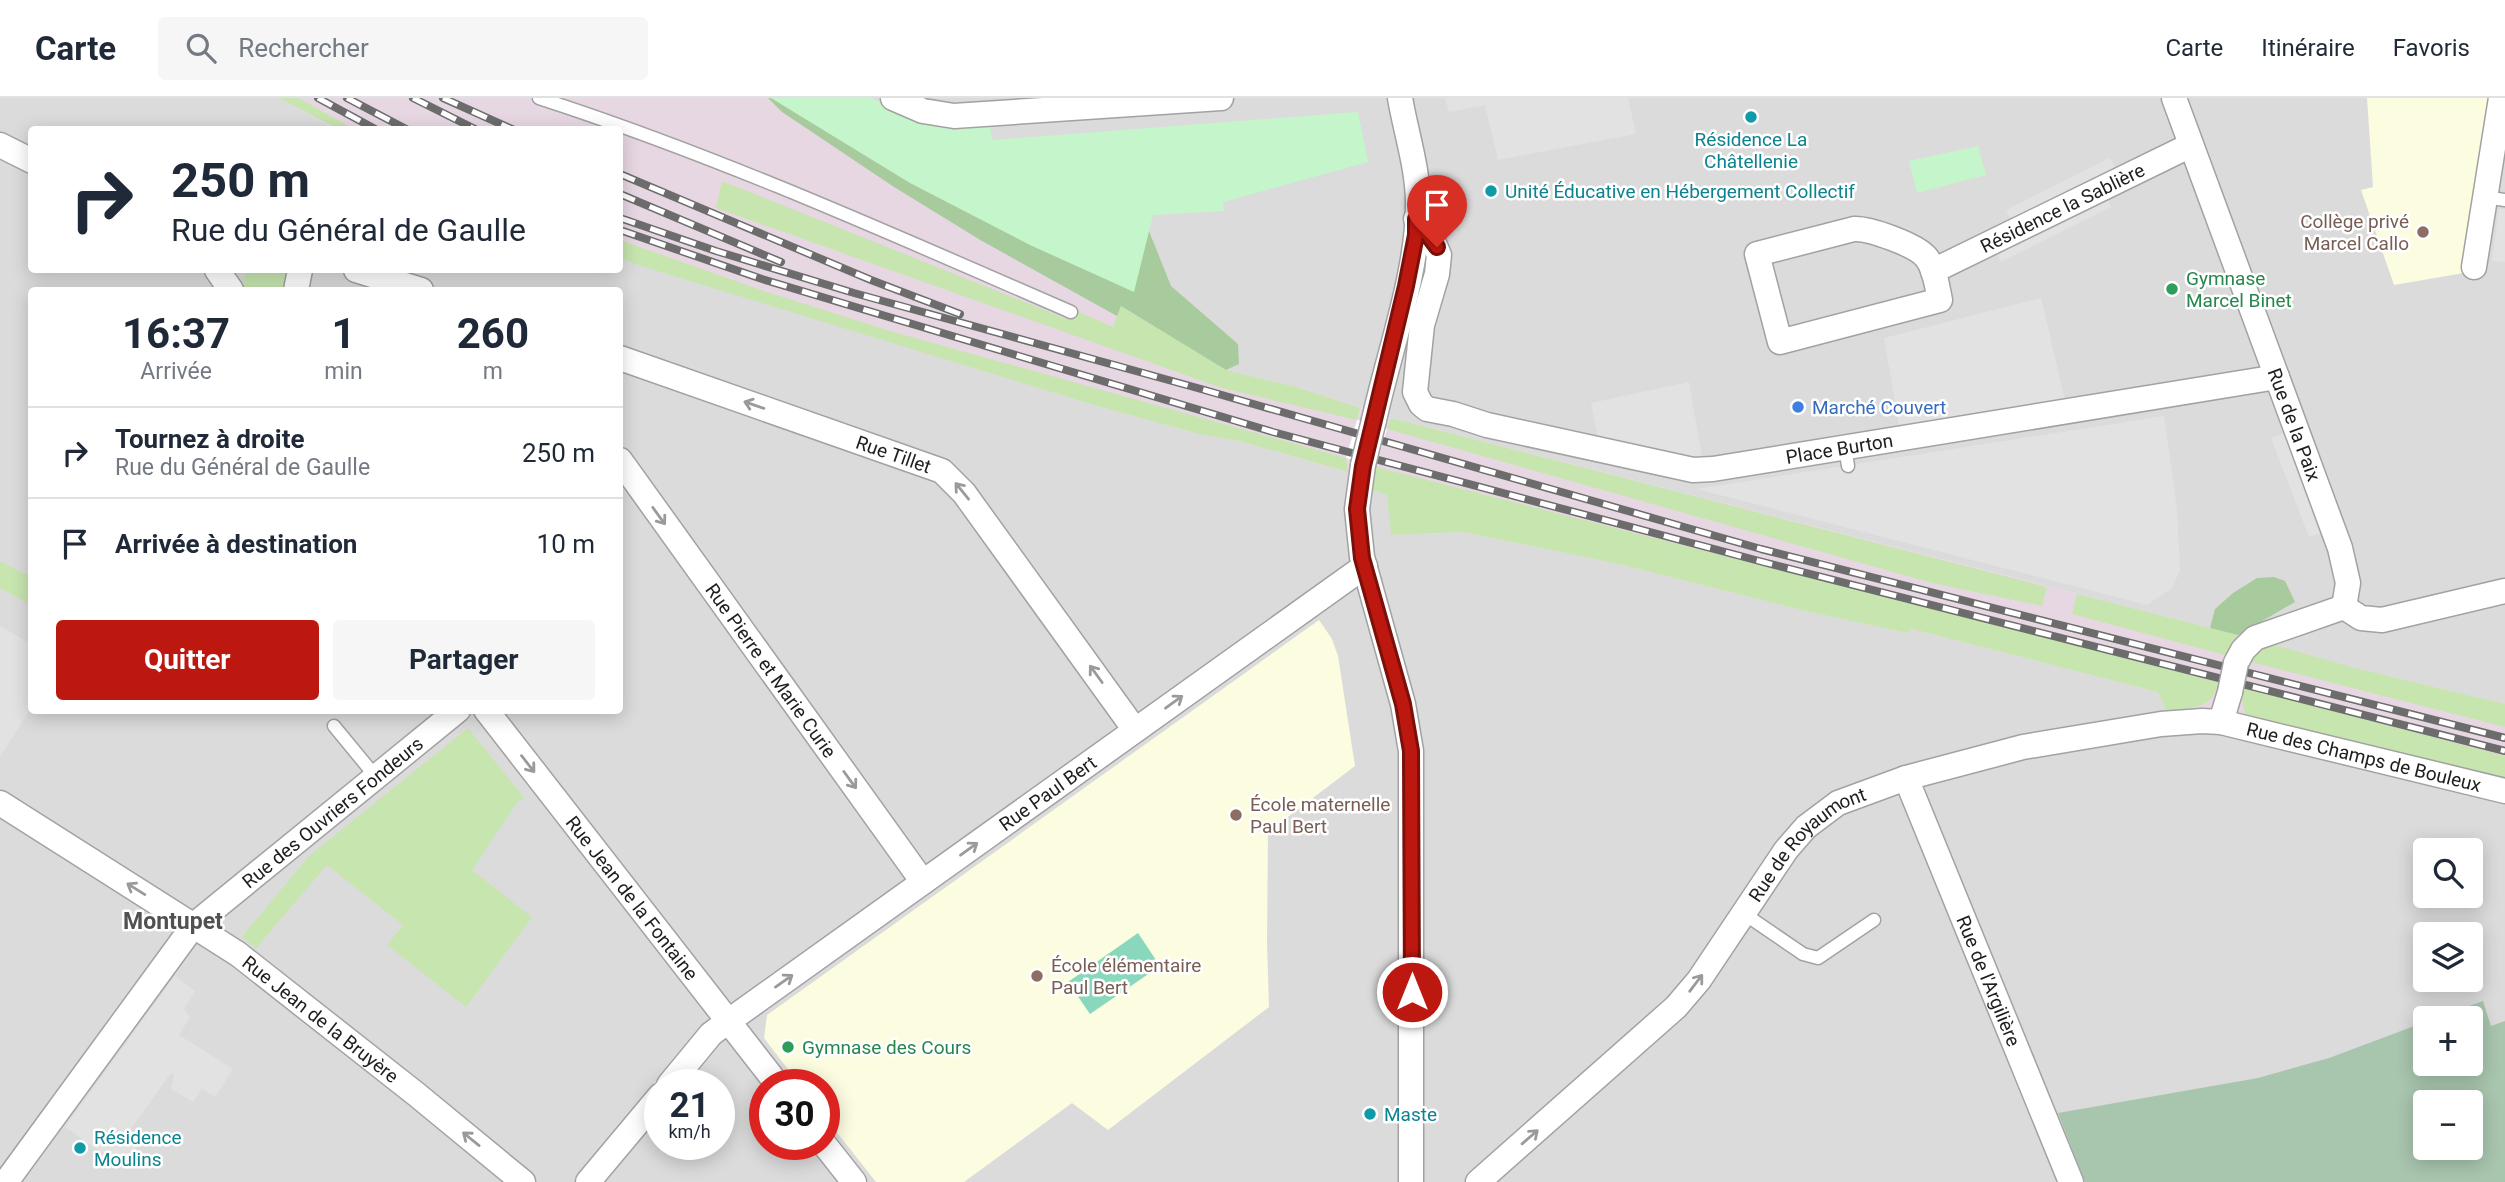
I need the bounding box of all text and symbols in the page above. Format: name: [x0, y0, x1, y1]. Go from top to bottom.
search box: [158, 17, 648, 80]
text: Carte: [35, 29, 116, 68]
icon: search: [182, 29, 220, 67]
text: Rechercher: [238, 33, 369, 63]
text: Carte: [2165, 34, 2223, 62]
text: Itinéraire: [2261, 34, 2355, 62]
text: Favoris: [2393, 34, 2470, 62]
marker: Résidence La Châtellenie: [1743, 109, 1759, 125]
place label: Résidence La Châtellenie: [1695, 128, 1807, 173]
text: 250 m: [171, 152, 310, 209]
icon: right: [56, 154, 147, 245]
street label: Résidence la Sablière: [1977, 158, 2149, 258]
pin: [1407, 175, 1467, 247]
place label: Unité Éducative en Hébergement Collectif: [1505, 180, 1855, 203]
marker: Unité Éducative en Hébergement Collectif: [1483, 183, 1499, 199]
icon: arrive: [1418, 186, 1456, 224]
place label: Collège privé Marcel Callo: [2300, 210, 2409, 255]
text: Rue du Général de Gaulle: [171, 211, 526, 249]
marker: Collège privé Marcel Callo: [2415, 224, 2431, 240]
place label: Gymnase Marcel Binet: [2186, 267, 2292, 312]
marker: Gymnase Marcel Binet: [2164, 281, 2180, 297]
text: 16:37: [122, 309, 230, 358]
text: 1: [331, 309, 356, 358]
text: 260: [457, 309, 529, 358]
text: Arrivée: [140, 358, 212, 385]
text: min: [324, 358, 363, 385]
text: m: [483, 358, 503, 385]
street label: Rue de la Paix: [2263, 365, 2325, 485]
place label: Marché Couvert: [1812, 396, 1946, 419]
one-way arrow: [743, 398, 765, 410]
marker: Marché Couvert: [1790, 399, 1806, 415]
text: Tournez à droite: [115, 424, 305, 454]
street label: Place Burton: [1784, 429, 1895, 469]
street label: Rue Tillet: [853, 431, 934, 478]
icon: right: [56, 434, 94, 472]
text: 250 m: [522, 438, 595, 468]
text: Rue du Général de Gaulle: [115, 454, 370, 481]
one-way arrow: [954, 482, 969, 500]
one-way arrow: [652, 506, 667, 525]
icon: arrive: [56, 525, 94, 563]
text: Arrivée à destination: [115, 529, 357, 559]
text: 10 m: [537, 529, 595, 559]
street label: Rue Pierre et Marie Curie: [700, 579, 841, 762]
button: Quitter: [56, 620, 319, 700]
button: Partager: [333, 620, 595, 700]
one-way arrow: [1088, 666, 1103, 684]
one-way arrow: [1164, 695, 1183, 709]
street label: Rue des Champs de Bouleux: [2244, 718, 2484, 797]
street label: Rue des Ouvriers Fondeurs: [238, 732, 428, 893]
street label: Rue Paul Bert: [995, 751, 1101, 836]
one-way arrow: [521, 755, 536, 773]
one-way arrow: [842, 770, 857, 789]
street label: Rue de Royaumont: [1744, 783, 1869, 906]
place label: École maternelle Paul Bert: [1250, 793, 1390, 838]
marker: École maternelle Paul Bert: [1228, 807, 1244, 823]
street label: Rue Jean de la Fontaine: [561, 811, 703, 985]
map controls: [2413, 838, 2483, 1160]
button: search: [2413, 838, 2483, 908]
one-way arrow: [959, 842, 978, 856]
one-way arrow: [127, 881, 147, 895]
district label: Montupet: [123, 908, 223, 935]
street label: Rue de l'Argilière: [1951, 912, 2025, 1050]
button: layers: [2413, 922, 2483, 992]
street label: Rue Jean de la Bruyère: [238, 951, 403, 1088]
place label: École élémentaire Paul Bert: [1051, 954, 1201, 999]
position arrow: [1375, 955, 1449, 1029]
marker: École élémentaire Paul Bert: [1029, 968, 1045, 984]
one-way arrow: [774, 974, 793, 989]
one-way arrow: [1689, 974, 1704, 992]
button: +: [2413, 1006, 2483, 1076]
place label: Gymnase des Cours: [802, 1036, 971, 1059]
marker: Gymnase des Cours: [780, 1039, 796, 1055]
speed limit sign: 30: [749, 1069, 840, 1160]
text: 21: [669, 1085, 710, 1126]
button: −: [2413, 1090, 2483, 1160]
place label: Maste: [1384, 1103, 1437, 1126]
marker: Maste: [1362, 1106, 1378, 1122]
text: km/h: [668, 1121, 711, 1142]
place label: Résidence Moulins: [94, 1126, 182, 1171]
one-way arrow: [1521, 1129, 1539, 1145]
one-way arrow: [462, 1131, 480, 1147]
marker: Résidence Moulins: [72, 1140, 88, 1156]

